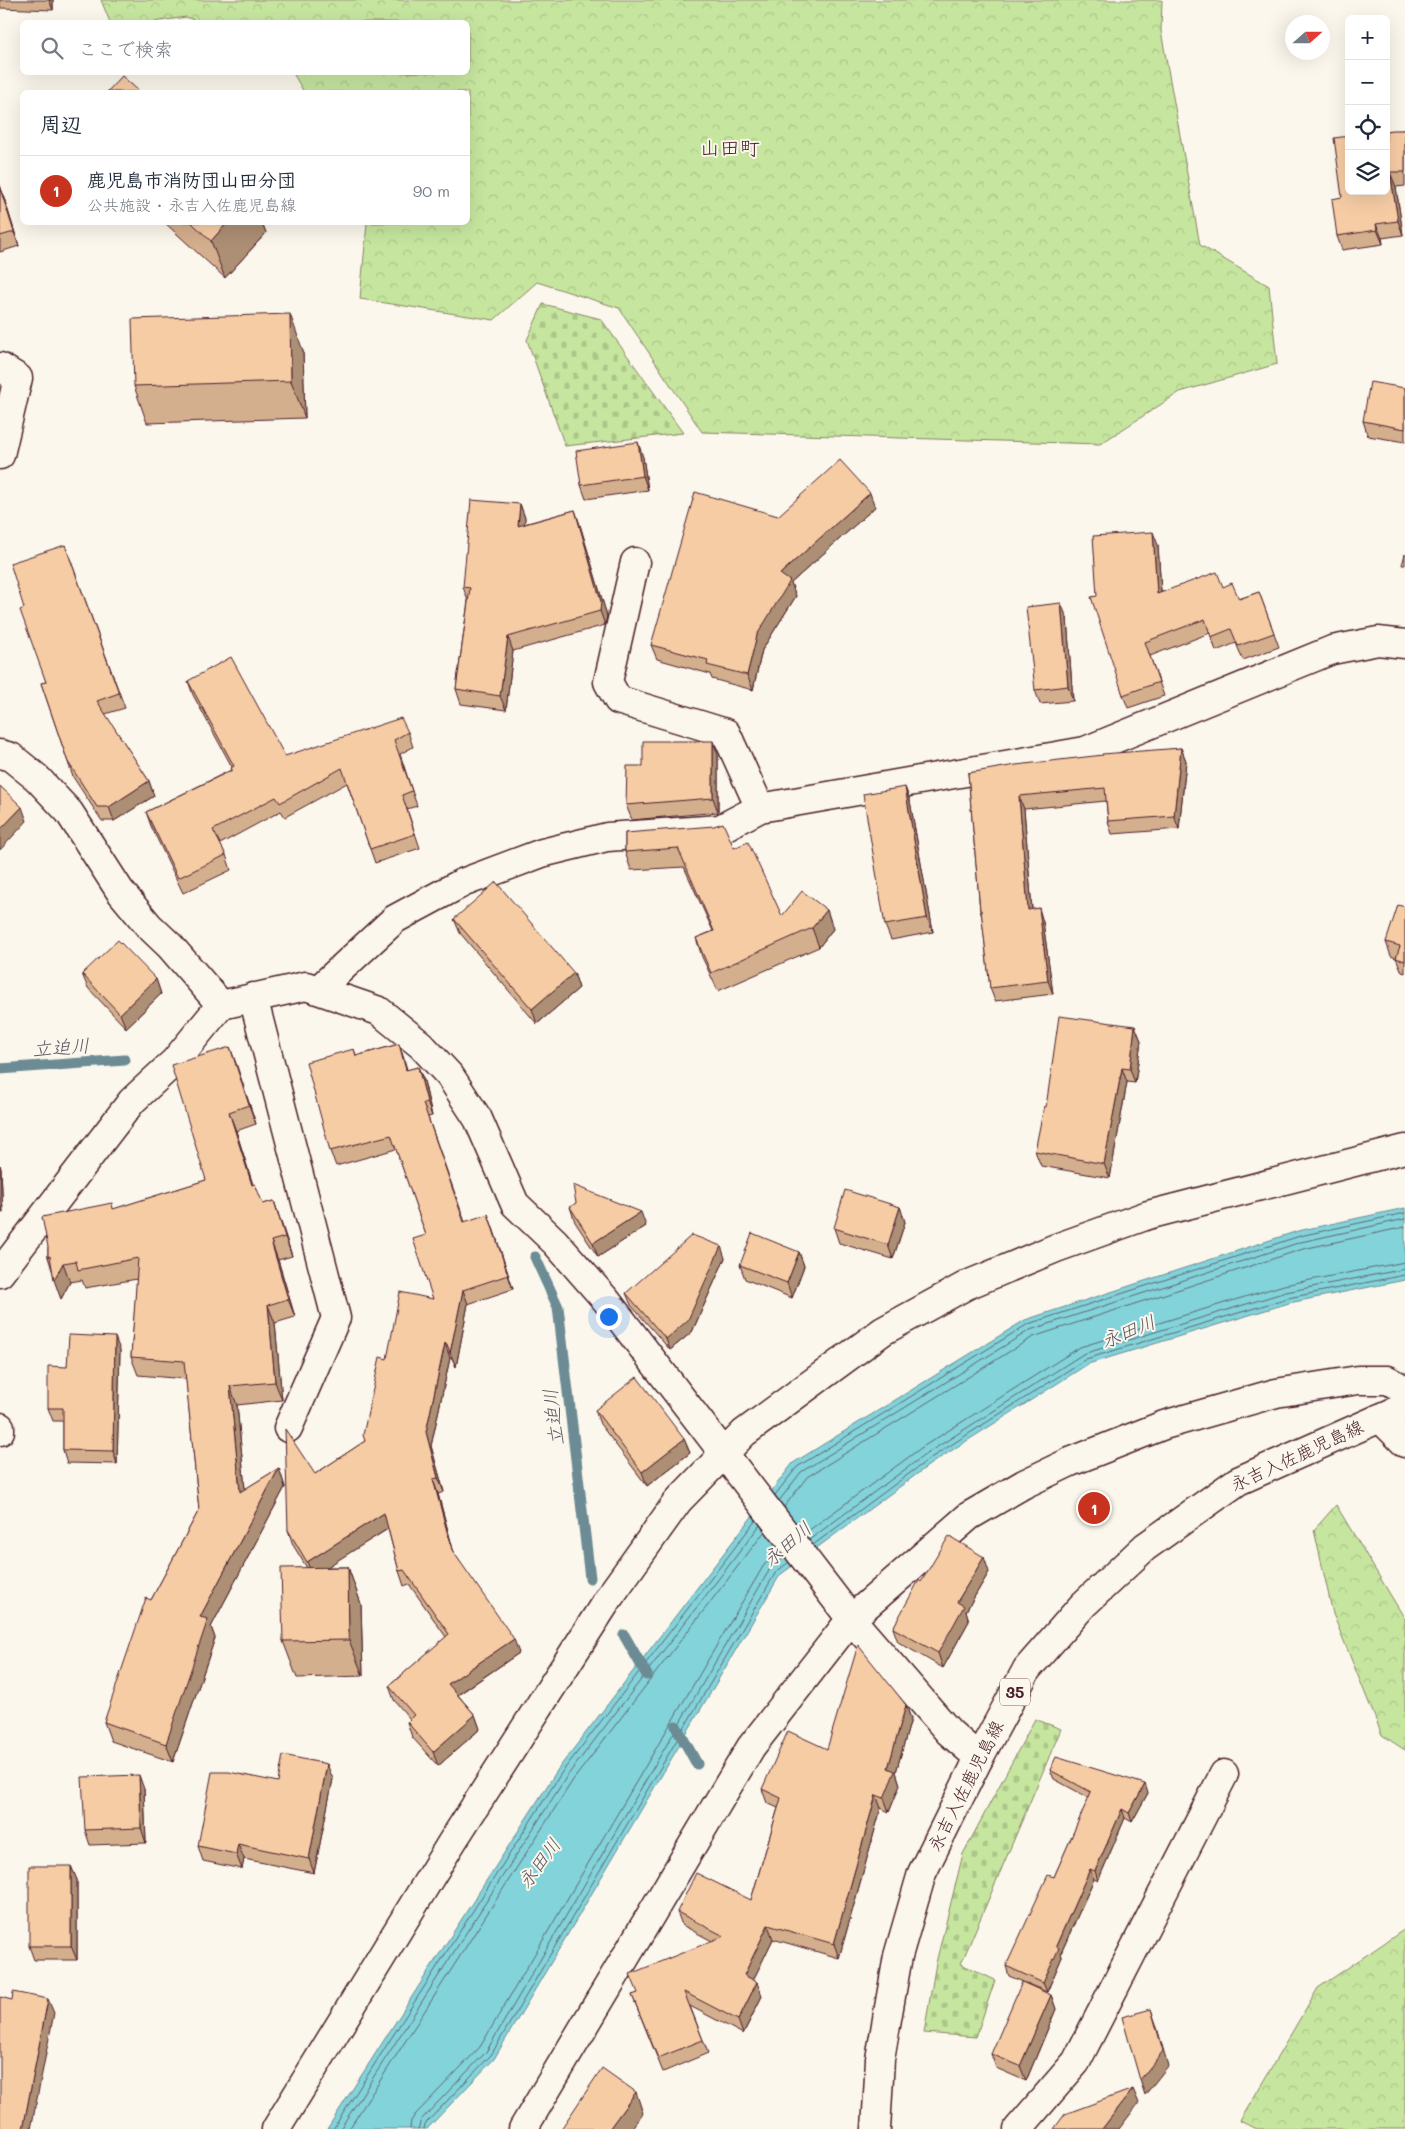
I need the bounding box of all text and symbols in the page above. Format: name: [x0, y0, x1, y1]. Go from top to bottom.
north arrow: [1285, 15, 1330, 60]
map controls: [1345, 15, 1390, 195]
button: +: [1345, 15, 1390, 60]
search box: [20, 20, 470, 75]
icon: search: [38, 34, 66, 62]
text: ここで検索: [78, 36, 173, 61]
button: −: [1345, 60, 1390, 105]
button: locate: [1345, 105, 1390, 150]
text: 周辺: [40, 110, 82, 137]
district label: 山田町: [700, 134, 760, 160]
button: layers: [1345, 150, 1390, 195]
text: 鹿児島市消防団山田分団: [87, 167, 296, 192]
text: 1: [52, 180, 60, 201]
text: 90 m: [413, 180, 450, 201]
text: 公共施設 · 永吉入佐鹿児島線: [87, 194, 296, 215]
water label: 立迫川: [32, 1032, 90, 1061]
your location: [596, 1304, 622, 1330]
water label: 永田川: [1097, 1308, 1159, 1353]
water label: 立迫川: [537, 1387, 568, 1447]
street label: 永吉入佐鹿児島線: [1226, 1414, 1367, 1496]
pin: 1: [1078, 1489, 1110, 1527]
water label: 永田川: [757, 1515, 816, 1572]
road number: 35: [1000, 1678, 1030, 1705]
street label: 永吉入佐鹿児島線: [922, 1716, 1008, 1855]
water label: 永田川: [511, 1832, 566, 1893]

